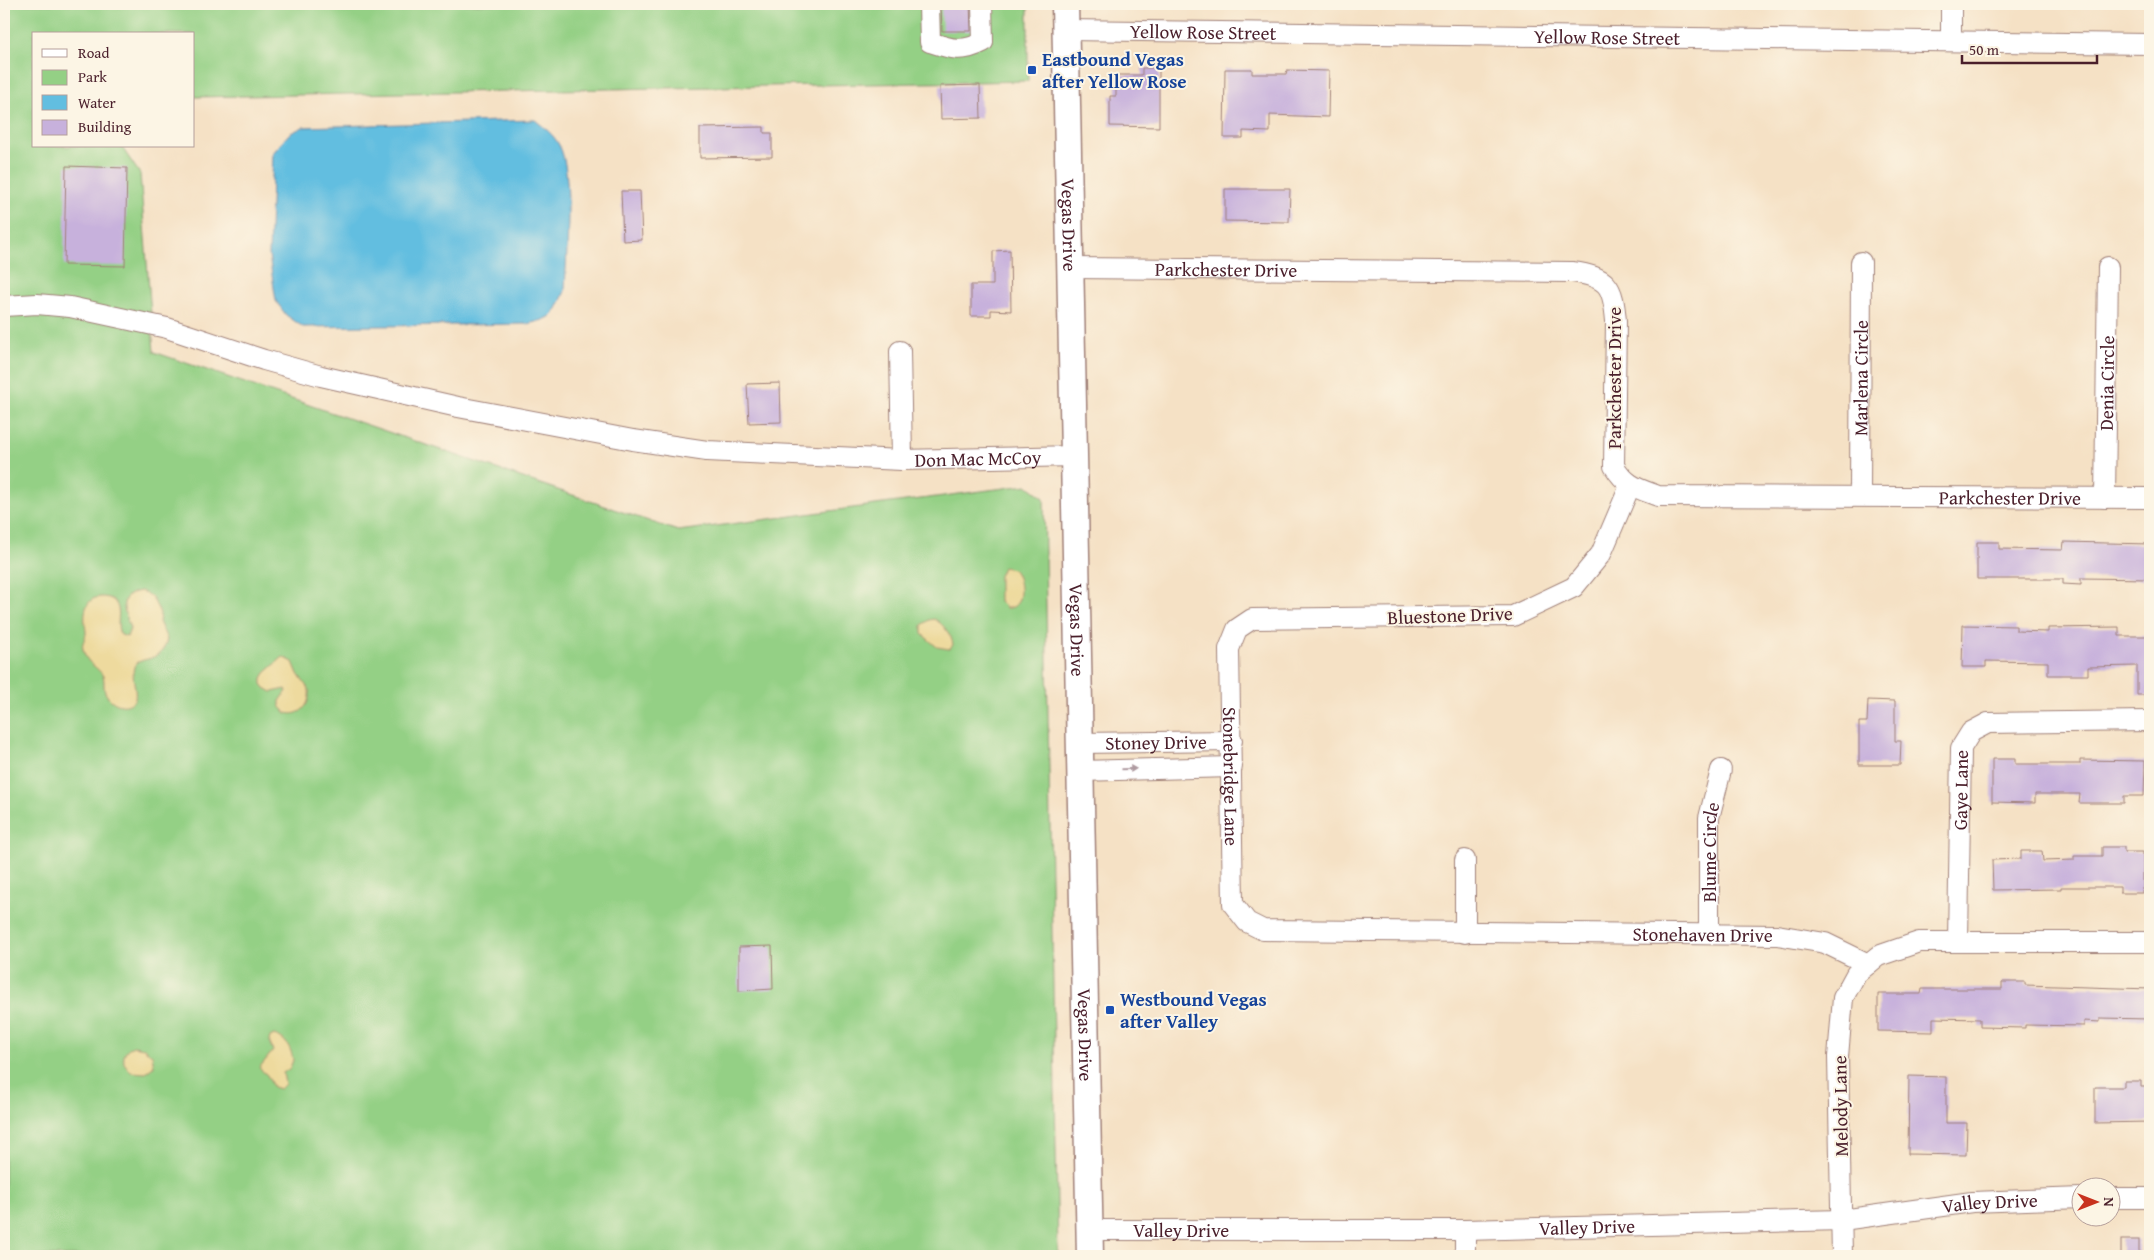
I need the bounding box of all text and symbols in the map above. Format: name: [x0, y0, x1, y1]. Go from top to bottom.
street label: Yellow Rose Street: [1130, 17, 1277, 47]
street label: Yellow Rose Street: [1534, 22, 1681, 52]
legend: [32, 32, 195, 148]
scale bar: [1962, 32, 2096, 64]
text: 50 m: [1969, 39, 2000, 60]
text: Road: [78, 42, 109, 63]
place label: Eastbound Vegas after Yellow Rose: [1042, 45, 1187, 95]
marker: Eastbound Vegas after Yellow Rose: [1026, 64, 1038, 76]
text: Park: [78, 66, 107, 87]
text: Water: [78, 92, 116, 113]
text: Building: [78, 116, 132, 137]
street label: Vegas Drive: [1054, 178, 1084, 272]
street label: Parkchester Drive: [1155, 255, 1297, 284]
street label: Parkchester Drive: [1600, 307, 1628, 449]
street label: Marlena Circle: [1846, 320, 1875, 436]
street label: Denia Circle: [2092, 335, 2121, 431]
street label: Don Mac McCoy: [914, 443, 1042, 474]
street label: Parkchester Drive: [1939, 483, 2081, 512]
street label: Vegas Drive: [1063, 583, 1092, 677]
street label: Bluestone Drive: [1387, 599, 1513, 631]
street label: Stonebridge Lane: [1216, 707, 1246, 846]
street label: Stoney Drive: [1105, 727, 1207, 757]
street label: Gaye Lane: [1946, 750, 1975, 830]
one-way arrow: [1121, 765, 1137, 773]
street label: Blume Circle: [1695, 799, 1727, 902]
street label: Stonehaven Drive: [1632, 920, 1773, 949]
place label: Westbound Vegas after Valley: [1120, 985, 1267, 1035]
street label: Vegas Drive: [1071, 988, 1101, 1082]
marker: Westbound Vegas after Valley: [1104, 1004, 1116, 1016]
street label: Melody Lane: [1825, 1055, 1855, 1157]
north arrow: [2072, 1178, 2122, 1228]
street label: Valley Drive: [1940, 1186, 2038, 1220]
text: N: [2099, 1197, 2119, 1207]
street label: Valley Drive: [1538, 1211, 1636, 1242]
street label: Valley Drive: [1133, 1216, 1229, 1244]

